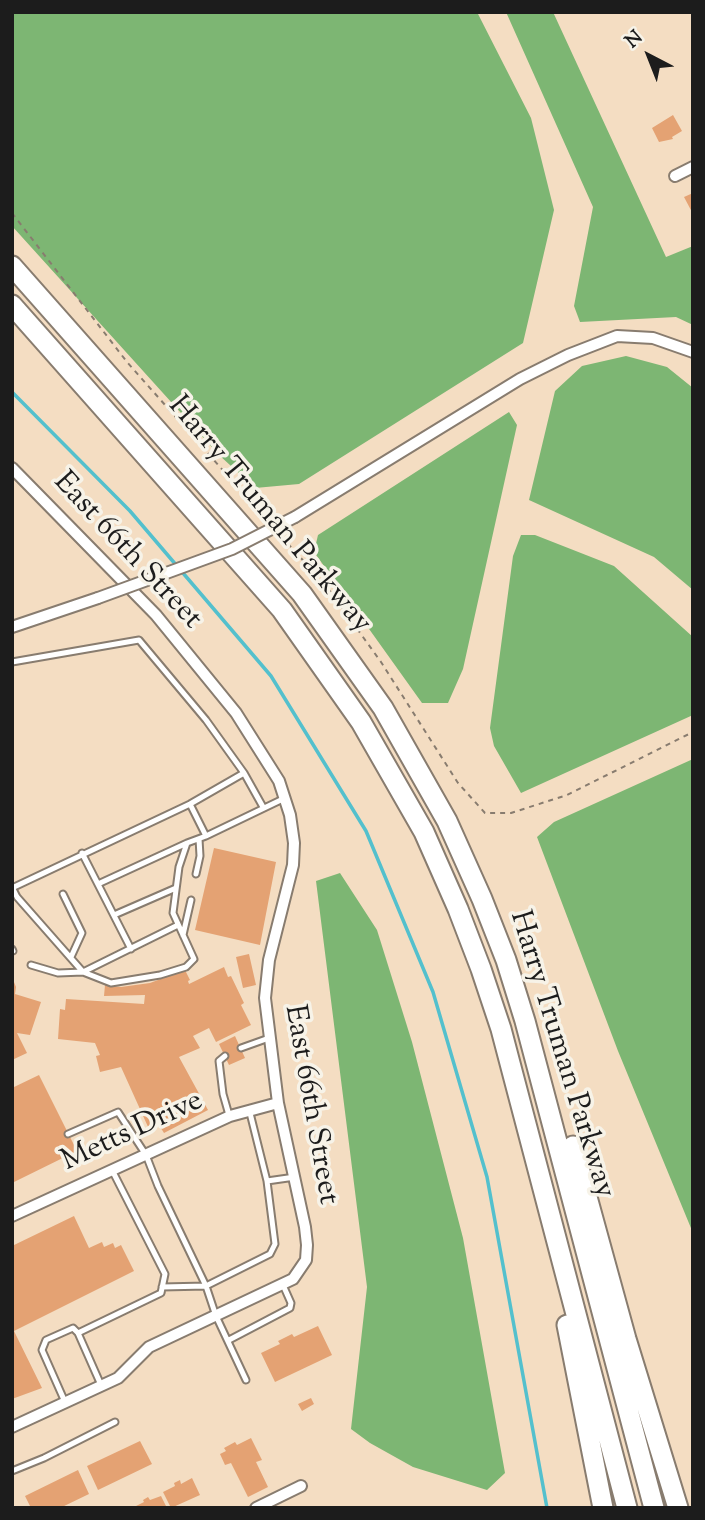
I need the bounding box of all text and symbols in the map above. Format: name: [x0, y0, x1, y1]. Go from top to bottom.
north arrow: [614, 21, 684, 91]
text: N: [620, 25, 649, 55]
street label: Harry Truman Parkway: [158, 390, 378, 642]
street label: East 66th Street: [44, 466, 208, 638]
street label: Harry Truman Parkway: [499, 907, 621, 1203]
street label: East 66th Street: [274, 1003, 344, 1207]
street label: Metts Drive: [57, 1085, 209, 1181]

